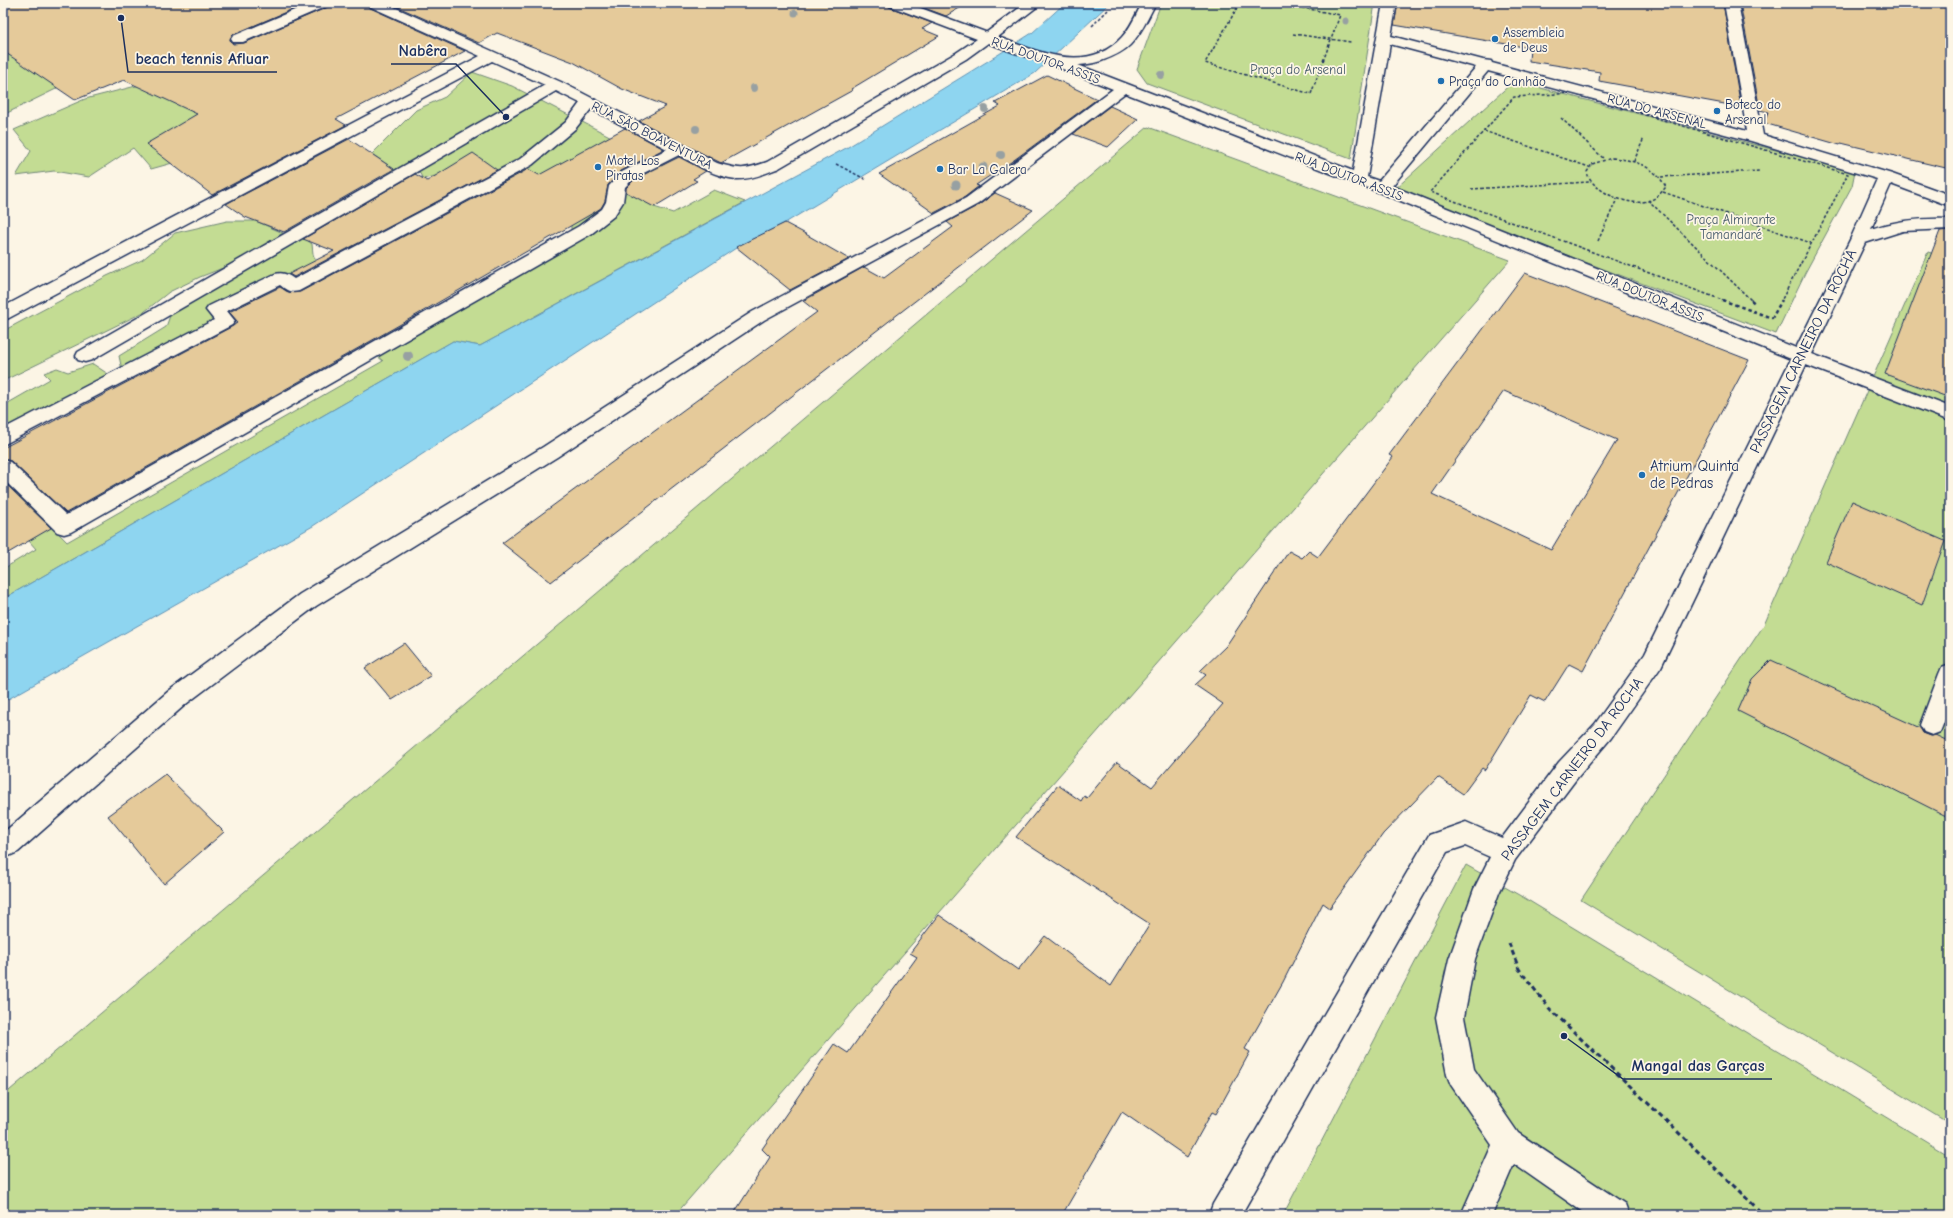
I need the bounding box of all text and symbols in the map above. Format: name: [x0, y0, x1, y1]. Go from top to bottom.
place label: Assembleia de Deus: [1503, 25, 1565, 55]
street label: RUA DOUTOR ASSIS: [990, 33, 1102, 87]
marker: Assembleia de Deus: [1490, 34, 1500, 44]
callout: Nabêra: [391, 36, 456, 64]
text: Nabêra: [399, 42, 447, 60]
callout: beach tennis Afluar: [128, 44, 277, 72]
text: beach tennis Afluar: [135, 50, 269, 68]
park label: Praça do Arsenal: [1250, 62, 1346, 77]
place label: Praça do Canhão: [1449, 74, 1546, 89]
marker: Praça do Canhão: [1436, 76, 1446, 86]
street label: RUA DO ARSENAL: [1606, 91, 1709, 132]
street label: RUA SÃO BOAVENTURA: [589, 97, 716, 172]
place label: Boteco do Arsenal: [1725, 97, 1781, 127]
marker: Boteco do Arsenal: [1712, 106, 1722, 116]
street label: RUA DOUTOR ASSIS: [1293, 148, 1405, 204]
place label: Motel Los Piratas: [606, 153, 659, 183]
marker: Motel Los Piratas: [593, 162, 603, 172]
place label: Bar La Galera: [948, 162, 1027, 177]
marker: Bar La Galera: [935, 164, 945, 174]
park label: Praça Almirante Tamandaré: [1687, 212, 1776, 242]
street label: PASSAGEM CARNEIRO DA ROCHA: [1746, 246, 1860, 456]
street label: RUA DOUTOR ASSIS: [1594, 268, 1706, 324]
place label: Atrium Quinta de Pedras: [1650, 457, 1739, 492]
marker: Atrium Quinta de Pedras: [1637, 470, 1647, 480]
street label: PASSAGEM CARNEIRO DA ROCHA: [1497, 674, 1647, 864]
callout: Mangal das Garças: [1623, 1051, 1772, 1079]
text: Mangal das Garças: [1632, 1057, 1765, 1075]

